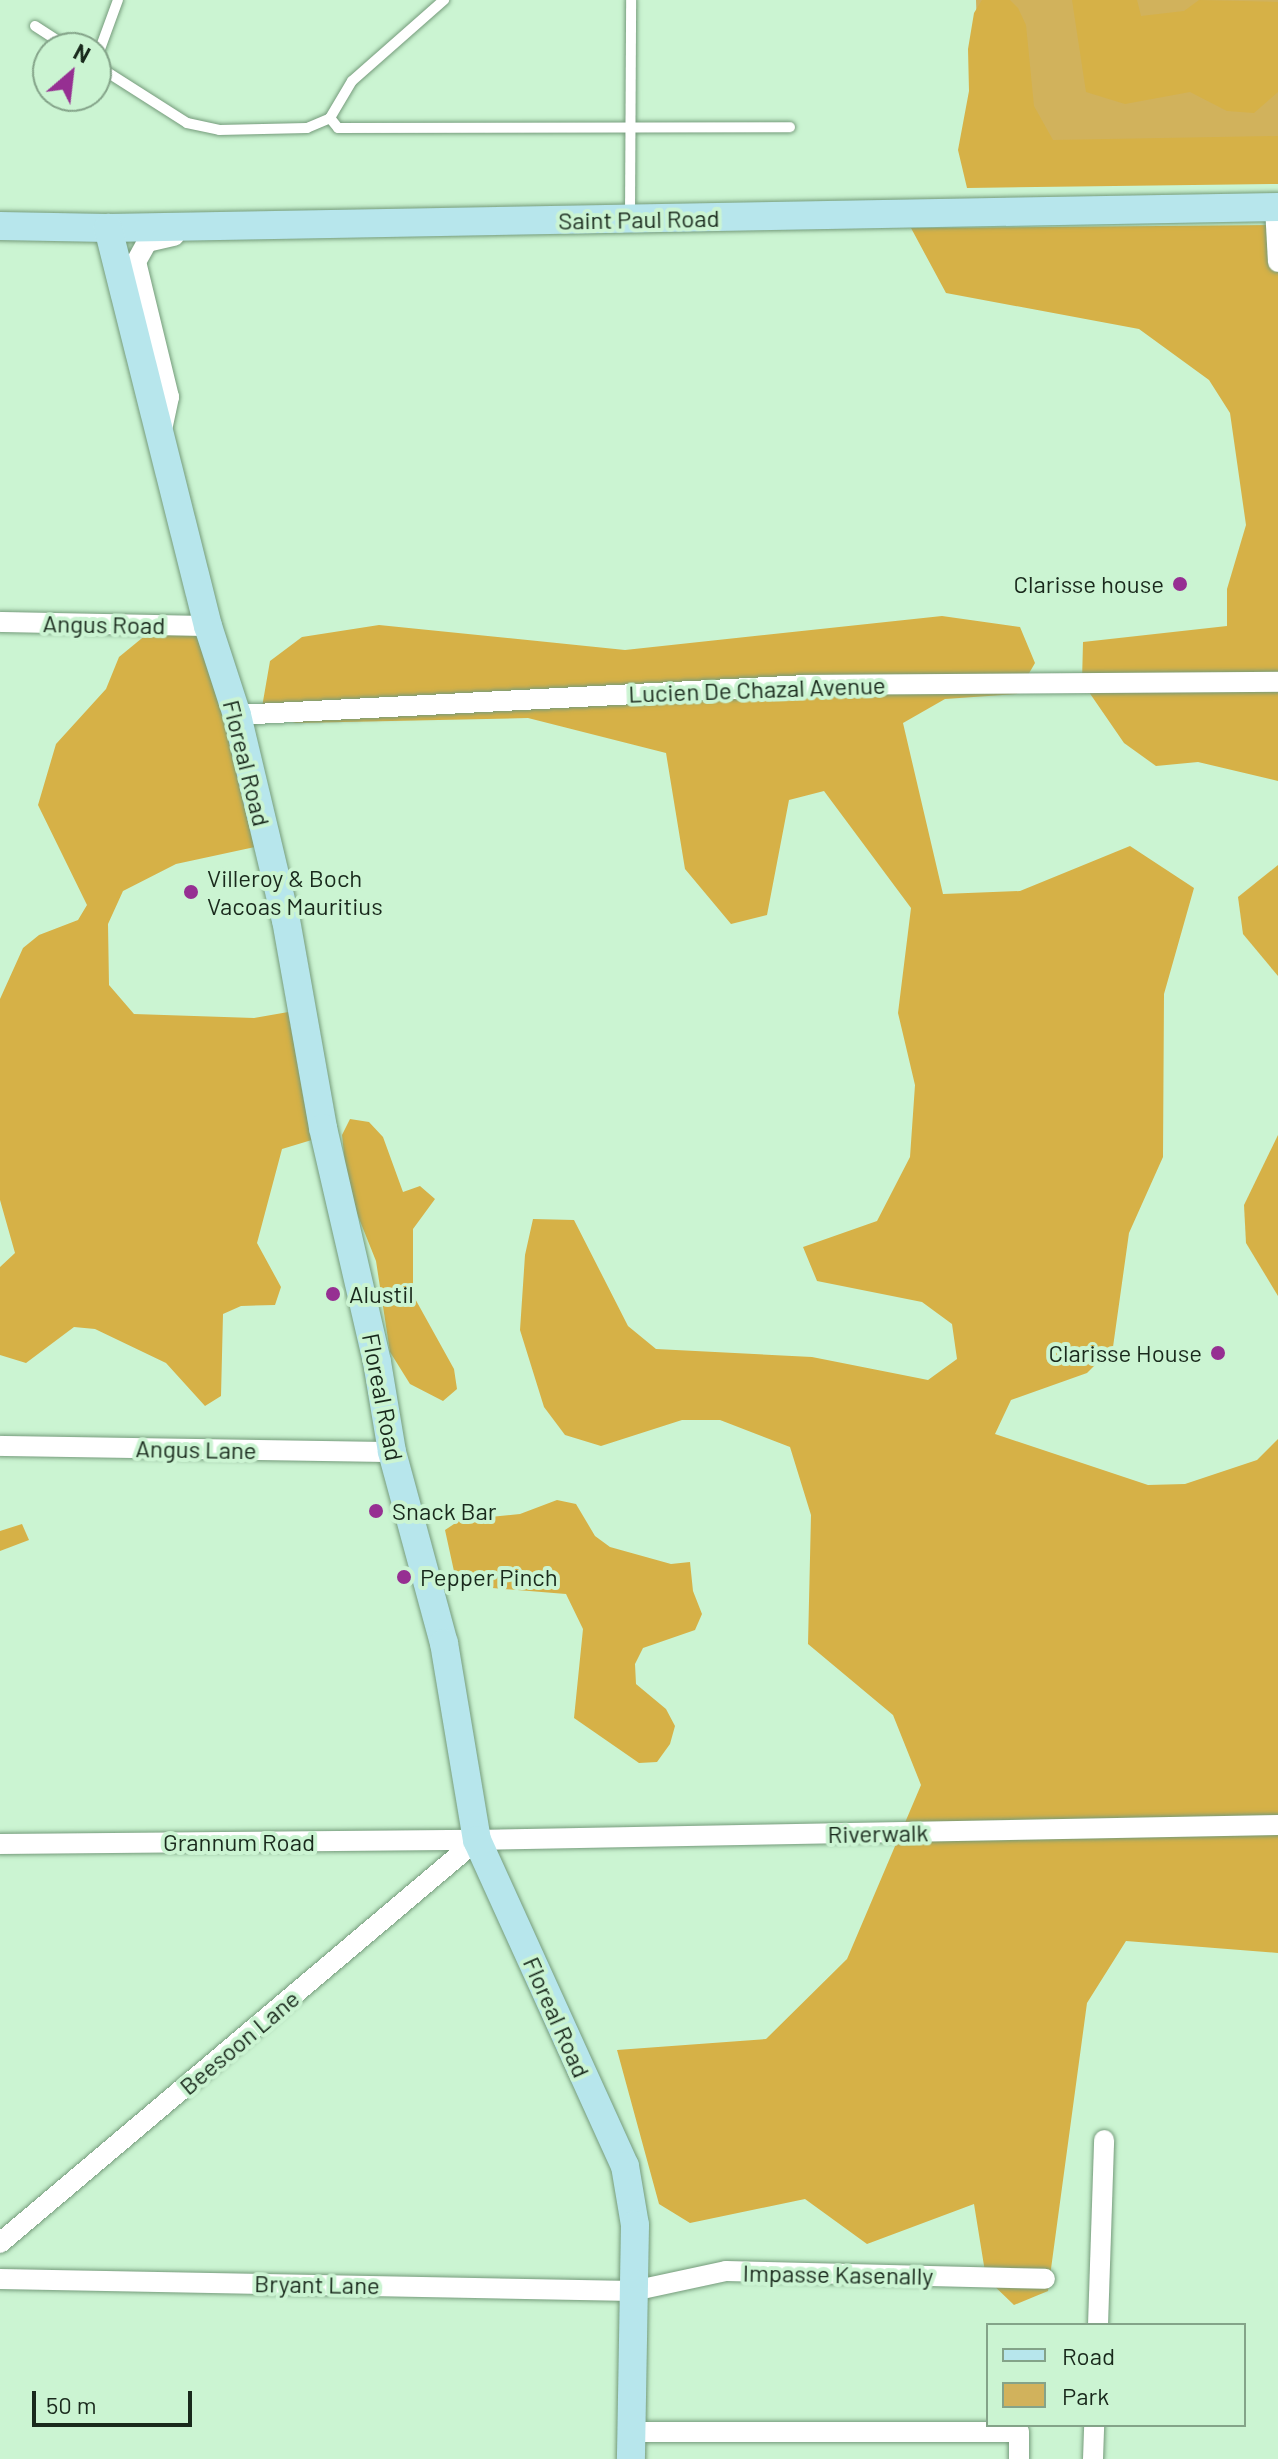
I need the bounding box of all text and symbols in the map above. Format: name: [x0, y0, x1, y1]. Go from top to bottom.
north arrow: [32, 32, 112, 112]
text: N: [70, 38, 95, 67]
street label: Saint Paul Road: [558, 203, 720, 235]
place label: Clarisse house: [1013, 570, 1164, 598]
marker: Clarisse house: [1171, 575, 1189, 593]
street label: Angus Road: [42, 609, 166, 639]
street label: Lucien De Chazal Avenue: [628, 670, 886, 708]
street label: Floreal Road: [217, 697, 277, 829]
place label: Villeroy & Boch Vacoas Mauritius: [207, 864, 383, 920]
marker: Villeroy & Boch Vacoas Mauritius: [182, 883, 200, 901]
place label: Alustil: [349, 1280, 414, 1308]
marker: Alustil: [324, 1285, 342, 1303]
street label: Floreal Road: [357, 1331, 409, 1463]
place label: Clarisse House: [1048, 1339, 1202, 1367]
marker: Clarisse House: [1209, 1344, 1227, 1362]
street label: Angus Lane: [135, 1434, 257, 1464]
place label: Snack Bar: [392, 1497, 496, 1525]
marker: Snack Bar: [367, 1502, 385, 1520]
place label: Pepper Pinch: [420, 1563, 558, 1591]
marker: Pepper Pinch: [395, 1568, 413, 1586]
street label: Riverwalk: [827, 1818, 929, 1848]
street label: Grannum Road: [163, 1828, 315, 1856]
street label: Floreal Road: [518, 1952, 596, 2082]
street label: Beesoon Lane: [173, 1984, 305, 2100]
street label: Impasse Kasenally: [743, 2258, 933, 2290]
street label: Bryant Lane: [254, 2269, 380, 2299]
legend: [986, 2323, 1246, 2427]
text: Road: [1062, 2341, 1115, 2370]
scale bar: [36, 2375, 196, 2425]
text: Park: [1062, 2381, 1109, 2410]
text: 50 m: [46, 2390, 97, 2419]

